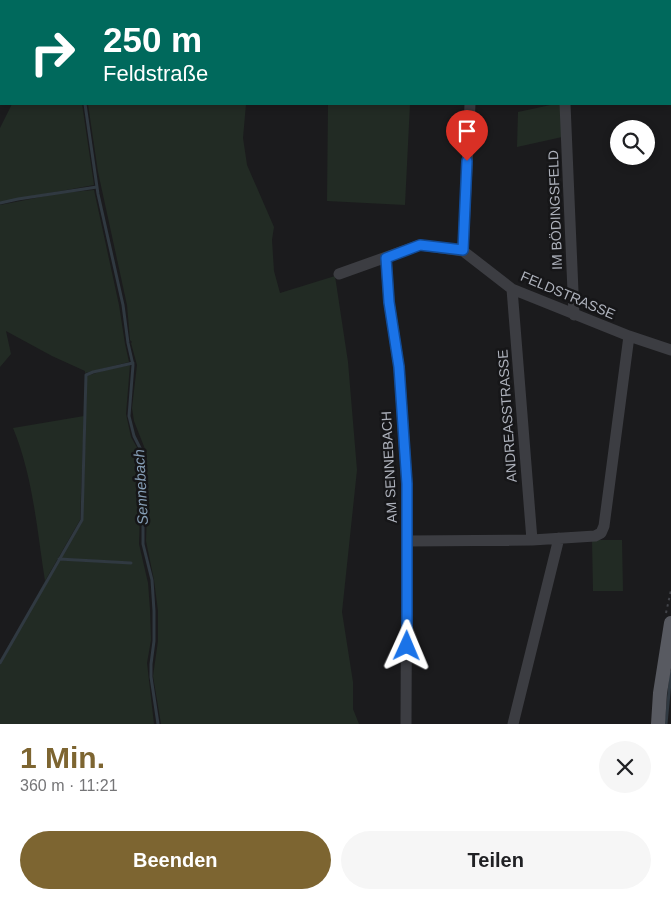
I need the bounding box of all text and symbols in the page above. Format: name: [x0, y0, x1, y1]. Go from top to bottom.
icon: right: [20, 20, 85, 85]
text: 250 m: [103, 20, 202, 59]
text: Feldstraße: [103, 61, 208, 86]
pin: [446, 110, 488, 161]
icon: arrive: [453, 117, 481, 145]
map controls: [610, 120, 655, 165]
button: search: [610, 120, 655, 165]
street label: IM BÖDINGSFELD: [544, 150, 565, 270]
street label: FELDSTRASSE: [518, 268, 618, 322]
street label: ANDREASSTRASSE: [494, 349, 520, 483]
street label: AM SENNEBACH: [378, 411, 400, 523]
water label: Sennebach: [130, 449, 151, 525]
position arrow: [380, 619, 432, 671]
text: 1 Min.: [20, 741, 105, 774]
button: close: [599, 741, 651, 793]
text: 360 m · 11:21: [20, 777, 118, 794]
button: Beenden: [20, 831, 331, 889]
button: Teilen: [341, 831, 651, 889]

